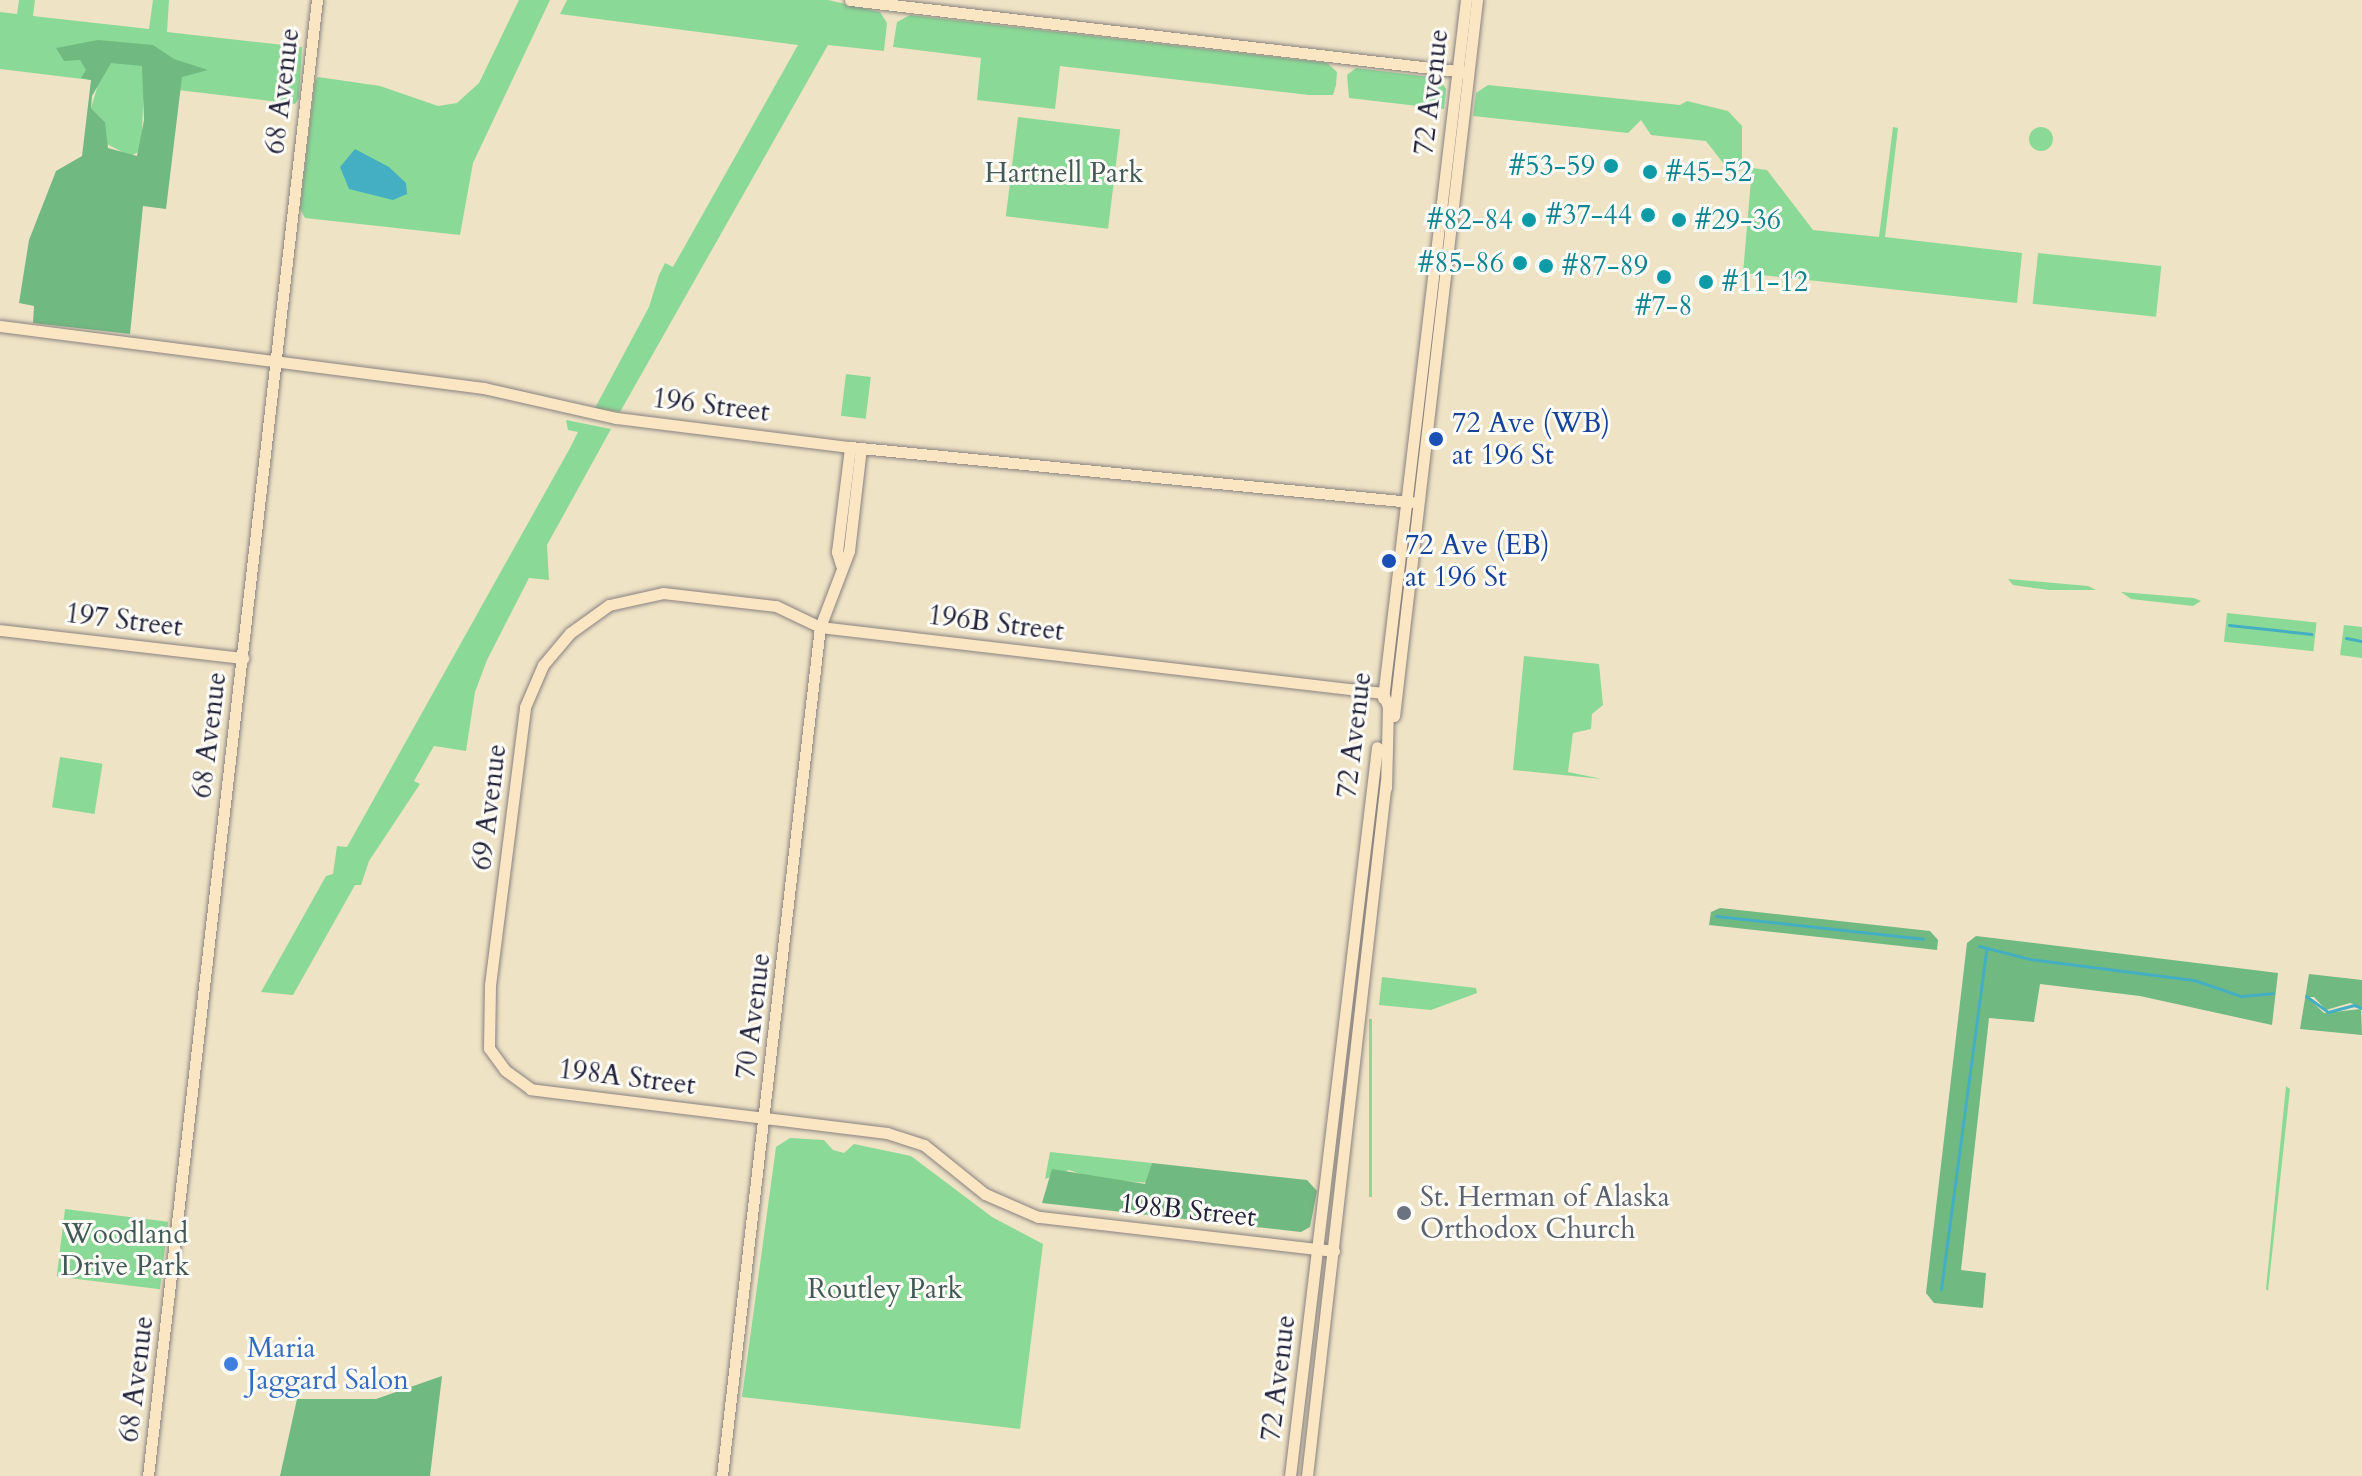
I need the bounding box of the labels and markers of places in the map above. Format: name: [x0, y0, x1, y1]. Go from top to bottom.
place label: #53-59: [1509, 149, 1595, 183]
place label: #45-52: [1666, 155, 1752, 189]
marker: #53-59: [1602, 157, 1620, 175]
marker: #45-52: [1641, 163, 1659, 181]
place label: #37-44: [1546, 198, 1632, 232]
place label: #82-84: [1427, 203, 1513, 237]
place label: #29-36: [1695, 203, 1781, 237]
marker: #37-44: [1639, 206, 1657, 224]
marker: #82-84: [1520, 211, 1538, 229]
marker: #29-36: [1670, 211, 1688, 229]
place label: #85-86: [1418, 246, 1504, 280]
place label: #87-89: [1562, 249, 1648, 283]
marker: #85-86: [1511, 254, 1529, 272]
marker: #87-89: [1537, 257, 1555, 275]
place label: #11-12: [1722, 265, 1808, 299]
marker: #7-8: [1655, 268, 1673, 286]
marker: #11-12: [1697, 273, 1715, 291]
place label: #7-8: [1635, 289, 1693, 323]
place label: 72 Ave (WB) at 196 St: [1452, 406, 1610, 472]
marker: 72 Ave (WB) at 196 St: [1427, 430, 1445, 448]
place label: 72 Ave (EB) at 196 St: [1405, 528, 1550, 594]
marker: 72 Ave (EB) at 196 St: [1380, 552, 1398, 570]
place label: St. Herman of Alaska Orthodox Church: [1420, 1180, 1670, 1246]
marker: St. Herman of Alaska Orthodox Church: [1395, 1204, 1413, 1222]
place label: Maria Jaggard Salon: [247, 1331, 409, 1397]
marker: Maria Jaggard Salon: [222, 1355, 240, 1373]

